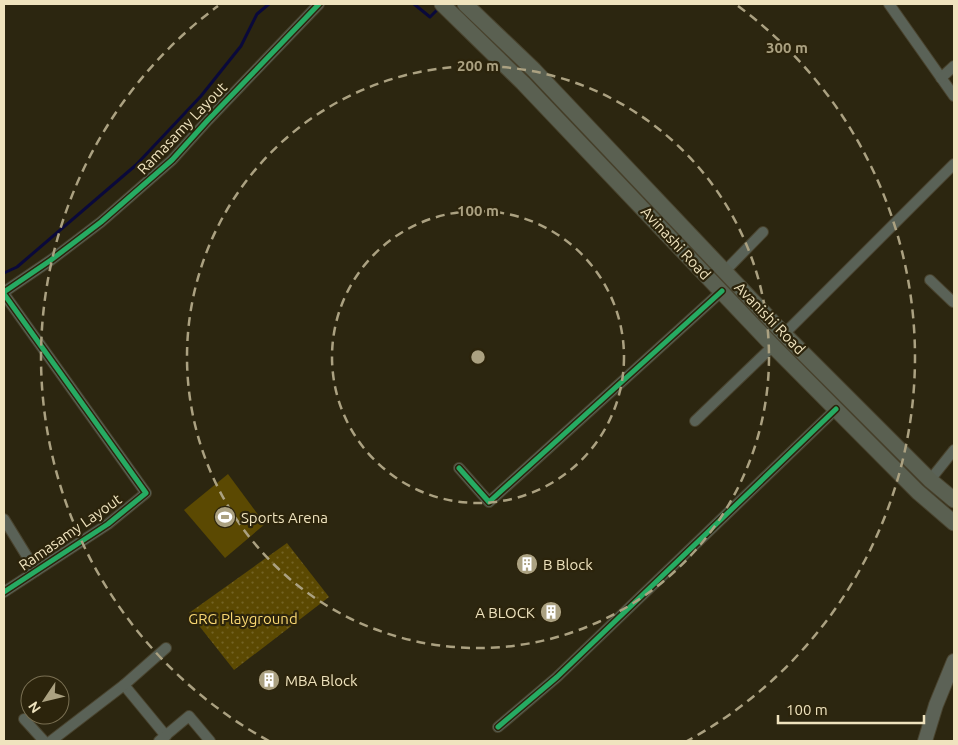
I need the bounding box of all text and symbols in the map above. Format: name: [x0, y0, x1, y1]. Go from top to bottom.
text: 300 m: [766, 39, 808, 56]
text: 200 m: [457, 57, 499, 74]
street label: Ramasamy Layout: [134, 78, 230, 178]
text: 100 m: [457, 202, 499, 219]
street label: Avinashi Road: [638, 203, 714, 283]
street label: Avanishi Road: [731, 278, 809, 358]
centre of rings: [469, 348, 487, 366]
street label: Ramasamy Layout: [15, 490, 125, 574]
sports icon: Sports Arena: [213, 505, 237, 529]
place label: Sports Arena: [241, 509, 328, 526]
building icon: B Block: [515, 552, 539, 576]
place label: B Block: [543, 556, 593, 573]
building icon: A BLOCK: [539, 600, 563, 624]
place label: A BLOCK: [475, 604, 535, 621]
park label: GRG Playground: [188, 610, 298, 627]
building icon: MBA Block: [257, 668, 281, 692]
place label: MBA Block: [285, 672, 358, 689]
north arrow: [20, 675, 70, 725]
scale bar: [778, 692, 924, 724]
text: N: [25, 699, 44, 716]
text: 100 m: [786, 701, 828, 718]

